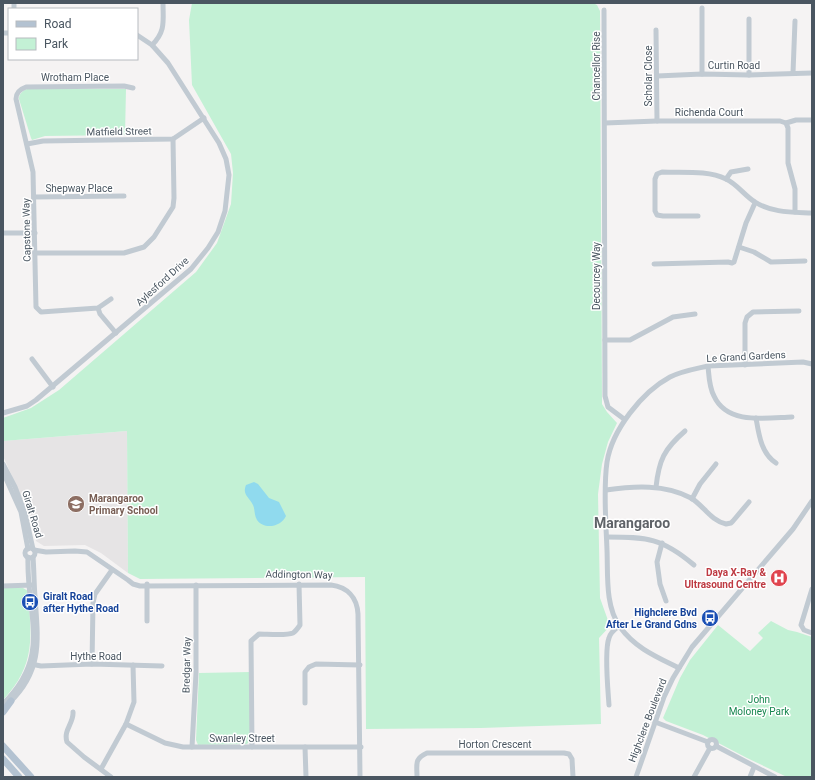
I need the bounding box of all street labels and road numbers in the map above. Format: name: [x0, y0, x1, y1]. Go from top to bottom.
street label: Chancellor Rise: [591, 31, 602, 101]
street label: Scholar Close: [643, 45, 654, 107]
street label: Curtin Road: [708, 60, 760, 71]
street label: Wrotham Place: [41, 72, 109, 83]
street label: Richenda Court: [675, 107, 743, 118]
street label: Matfield Street: [86, 125, 152, 138]
street label: Shepway Place: [45, 183, 113, 194]
street label: Capstone Way: [20, 198, 33, 262]
street label: Decourcey Way: [591, 242, 602, 310]
street label: Aylesford Drive: [134, 255, 191, 308]
street label: Le Grand Gardens: [706, 349, 786, 364]
street label: Giralt Road: [20, 489, 45, 539]
street label: Addington Way: [265, 568, 333, 581]
street label: Bredgar Way: [181, 637, 192, 693]
street label: Hythe Road: [70, 651, 122, 662]
street label: Highclere Boulevard: [626, 677, 669, 764]
street label: Swanley Street: [209, 733, 275, 744]
street label: Horton Crescent: [459, 739, 531, 750]

